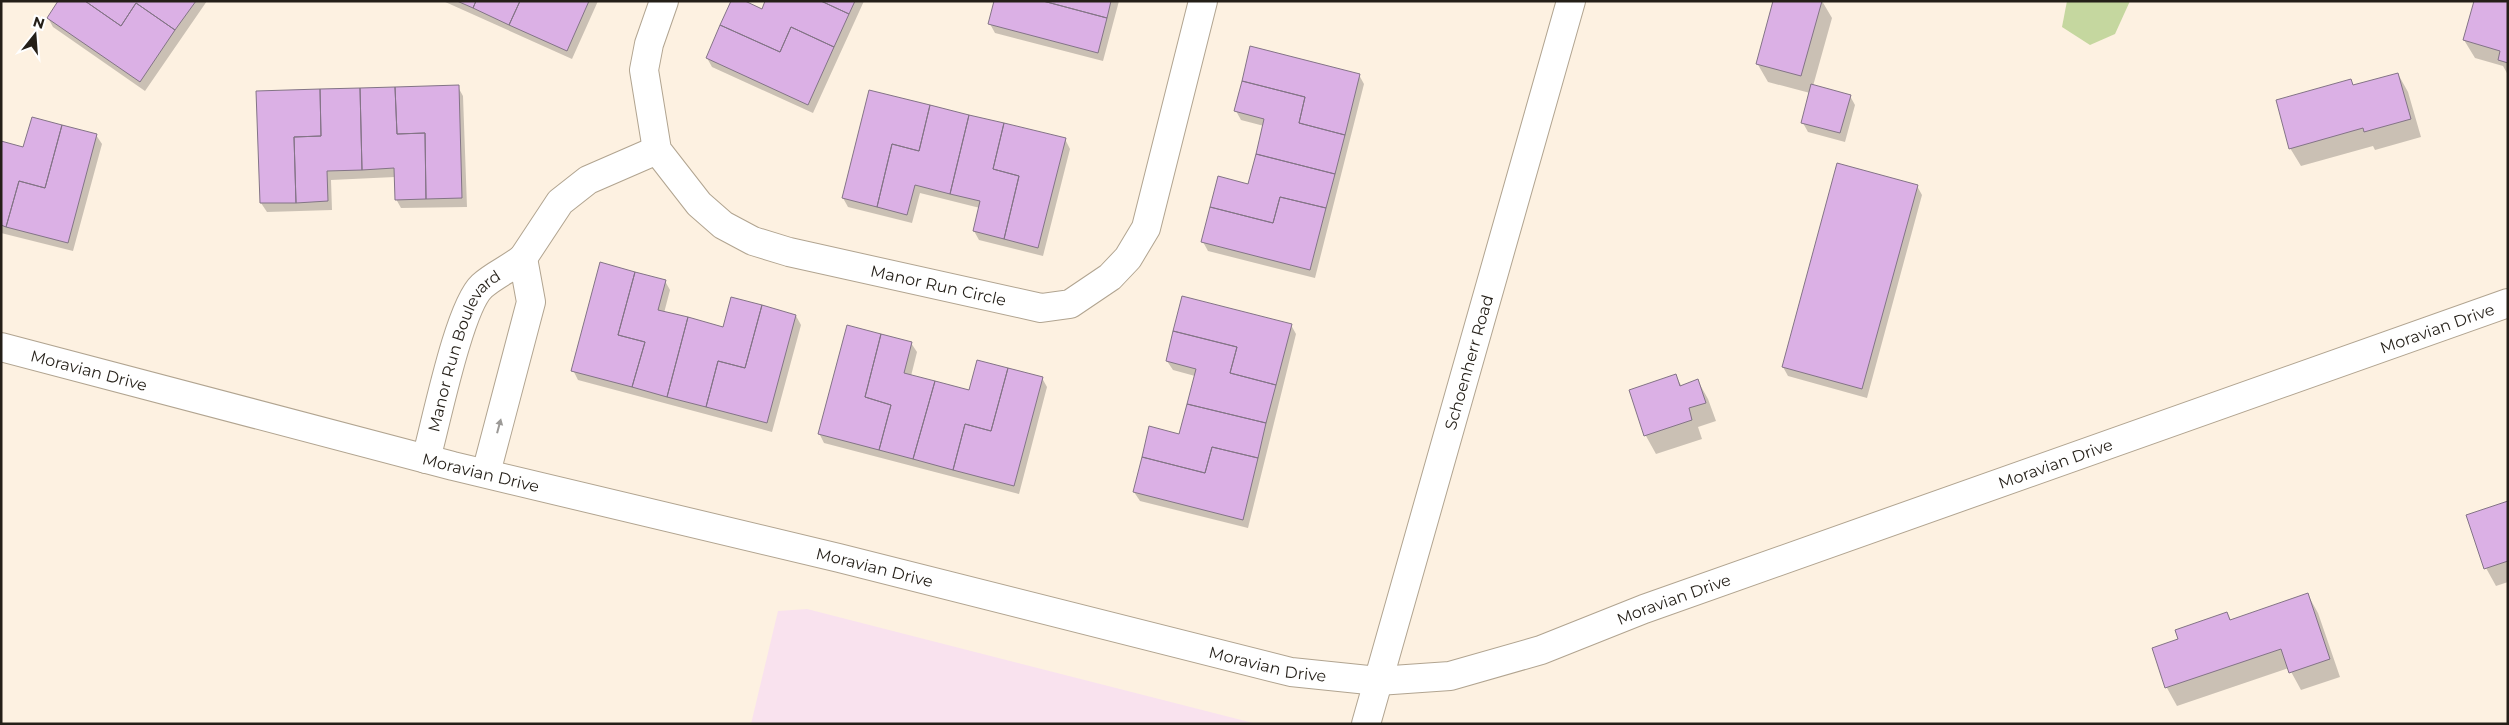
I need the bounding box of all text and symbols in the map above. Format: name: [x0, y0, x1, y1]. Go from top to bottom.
north arrow: [10, 10, 60, 60]
text: N: [31, 12, 47, 33]
street label: Manor Run Circle: [869, 261, 1008, 310]
street label: Manor Run Boulevard: [424, 266, 504, 434]
street label: Schoenherr Road: [1441, 293, 1497, 432]
street label: Moravian Drive: [2378, 300, 2497, 358]
street label: Moravian Drive: [29, 346, 149, 395]
one-way arrow: [495, 418, 503, 433]
street label: Moravian Drive: [1996, 435, 2115, 493]
street label: Moravian Drive: [420, 449, 541, 496]
street label: Moravian Drive: [814, 544, 935, 591]
street label: Moravian Drive: [1614, 570, 1733, 629]
street label: Moravian Drive: [1207, 643, 1327, 686]

